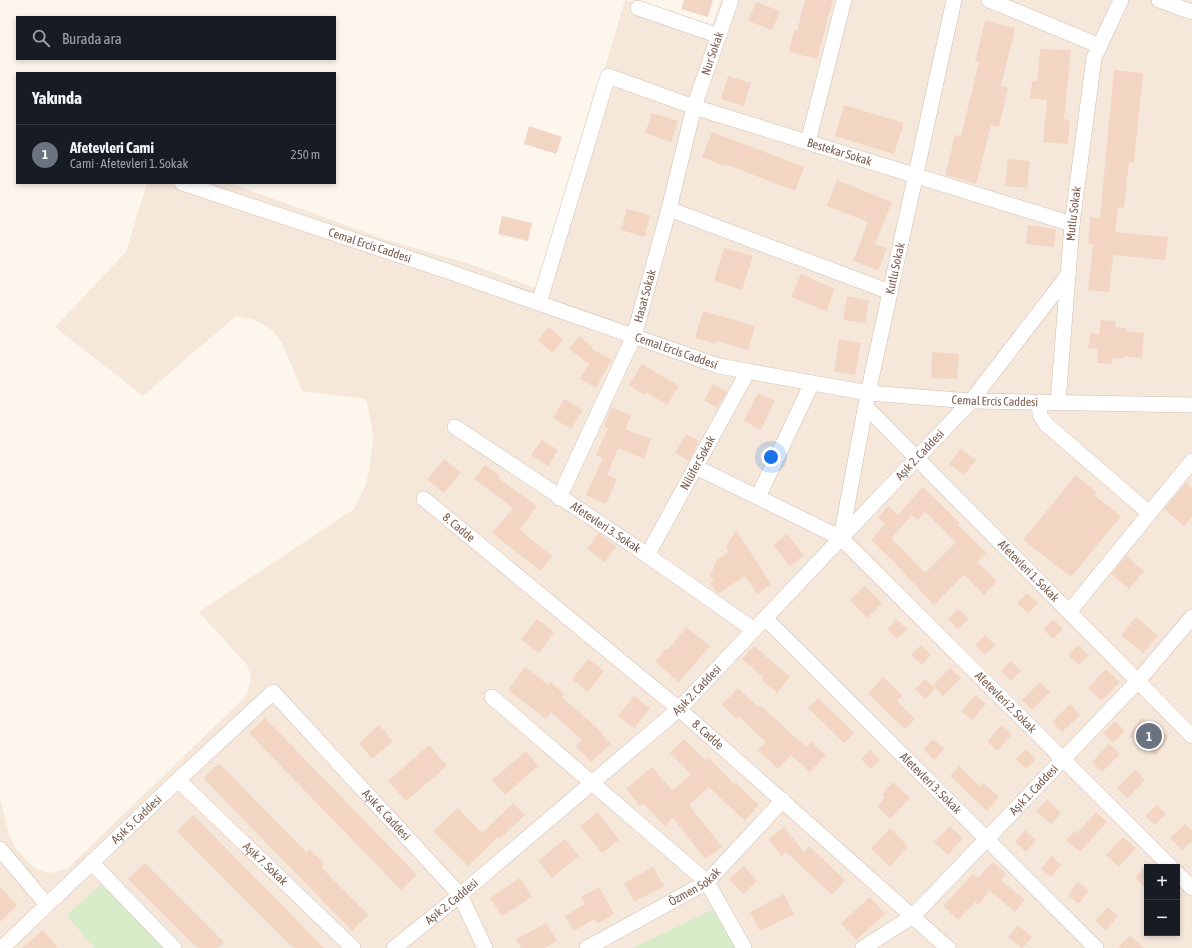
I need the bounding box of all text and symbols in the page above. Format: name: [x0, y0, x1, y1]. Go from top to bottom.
search box: [16, 16, 336, 60]
icon: search: [30, 27, 52, 49]
street label: Nur Sokak: [699, 29, 727, 77]
text: Burada ara: [62, 30, 122, 47]
text: Yakında: [32, 88, 82, 108]
street label: Bestekar Sokak: [805, 135, 874, 169]
text: Afetevleri Cami: [70, 139, 154, 156]
text: 1: [42, 147, 48, 162]
text: 250 m: [291, 147, 320, 162]
text: Cami · Afetevleri 1. Sokak: [70, 156, 188, 171]
street label: Mutlu Sokak: [1064, 185, 1084, 241]
street label: Cemal Ercis Caddesi: [327, 225, 413, 266]
street label: Kutlu Sokak: [883, 241, 908, 296]
street label: Hasat Sokak: [631, 267, 659, 324]
street label: Cemal Ercis Caddesi: [633, 330, 719, 372]
street label: Cemal Ercis Caddesi: [951, 393, 1038, 409]
street label: Aşık 2. Caddesi: [893, 427, 947, 483]
street label: Nilüfer Sokak: [677, 433, 719, 492]
your location: [761, 447, 781, 467]
street label: Afetevleri 3. Sokak: [568, 499, 644, 556]
street label: 8. Cadde: [440, 510, 478, 545]
street label: Afetevleri 1. Sokak: [995, 537, 1063, 605]
street label: Aşık 2. Caddesi: [670, 662, 724, 718]
street label: Afetevleri 2. Sokak: [972, 669, 1040, 736]
street label: 8. Cadde: [689, 717, 726, 752]
pin: 1: [1136, 721, 1162, 751]
street label: Afetevleri 3. Sokak: [897, 750, 965, 817]
street label: Aşık 1. Caddesi: [1007, 762, 1061, 818]
street label: Aşık 6. Caddesi: [359, 787, 413, 843]
street label: Aşık 5. Caddesi: [109, 792, 165, 847]
street label: Aşık 7. Sokak: [240, 839, 291, 889]
street label: Özmen Sokak: [666, 864, 724, 909]
map controls: [1144, 864, 1180, 936]
button: +: [1144, 864, 1180, 900]
street label: Aşık 2. Caddesi: [422, 876, 481, 927]
button: −: [1144, 900, 1180, 936]

